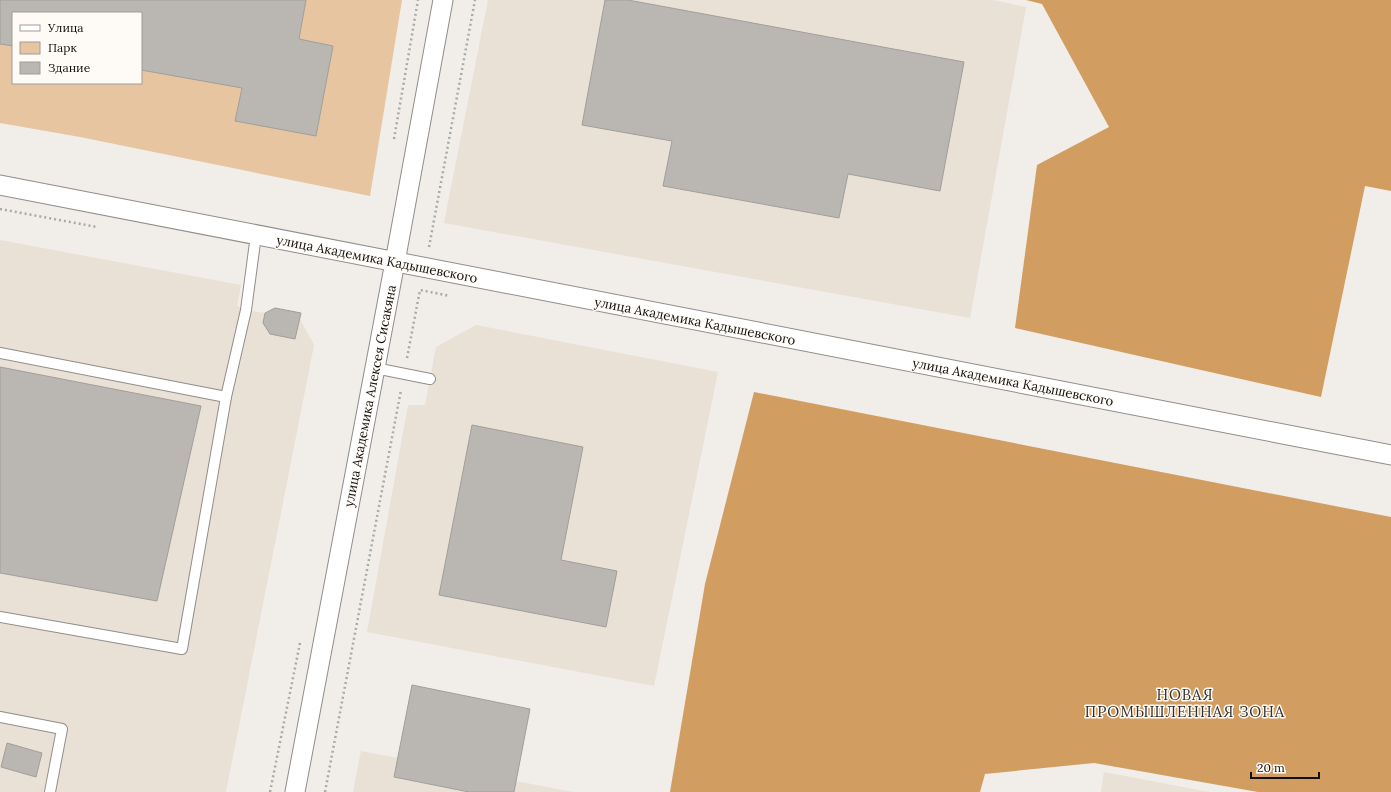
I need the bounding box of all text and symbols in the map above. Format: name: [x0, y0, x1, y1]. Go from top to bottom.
legend: [12, 12, 142, 84]
text: Улица: [47, 20, 84, 35]
text: Парк: [48, 40, 77, 55]
text: Здание: [48, 60, 91, 75]
street label: улица Академика Кадышевского: [275, 231, 479, 287]
street label: улица Академика Алексея Сисакяна: [340, 283, 400, 509]
street label: улица Академика Кадышевского: [593, 293, 797, 349]
street label: улица Академика Кадышевского: [911, 354, 1115, 410]
district label: НОВАЯ ПРОМЫШЛЕННАЯ ЗОНА: [1085, 685, 1285, 721]
scale bar: [1251, 754, 1319, 780]
text: 20 m: [1257, 760, 1285, 775]

